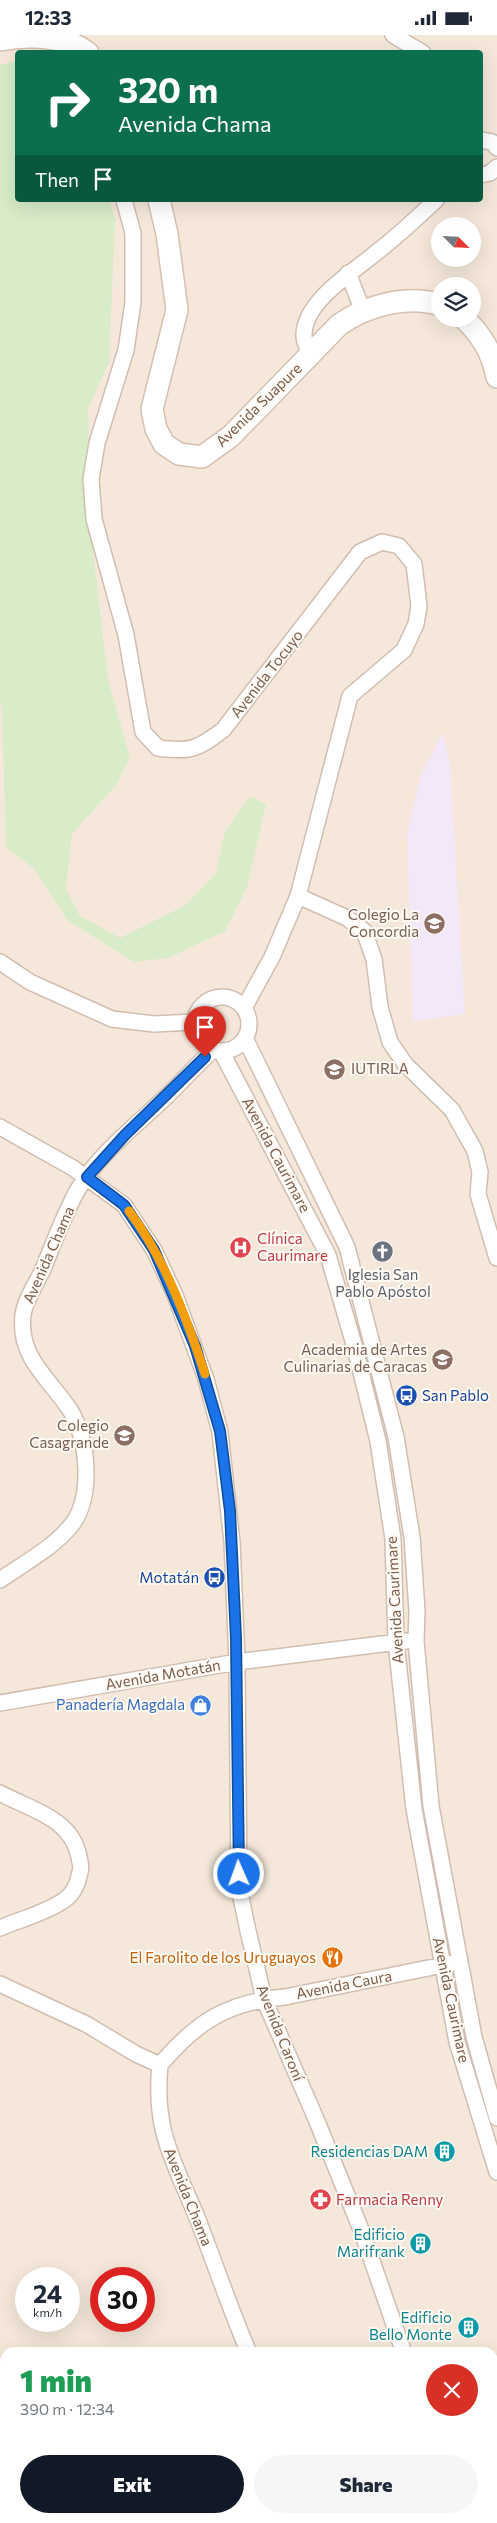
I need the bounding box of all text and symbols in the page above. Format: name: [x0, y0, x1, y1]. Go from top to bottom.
text: 12:33: [25, 6, 71, 29]
text: 320 m: [118, 67, 218, 110]
icon: right: [35, 70, 100, 135]
text: Avenida Chama: [118, 110, 271, 137]
icon: arrive: [89, 165, 117, 193]
text: Then: [35, 168, 79, 191]
north arrow: [431, 217, 481, 267]
map controls: [431, 217, 481, 327]
button: layers: [431, 277, 481, 327]
street label: Avenida Suapure: [211, 359, 305, 450]
street label: Avenida Tocuyo: [226, 626, 306, 721]
place label: Colegio La Concordia: [348, 905, 419, 940]
school or university icon: Colegio La Concordia: [423, 912, 447, 936]
pin: [184, 1006, 226, 1057]
icon: arrive: [191, 1013, 219, 1041]
school or university icon: IUTIRLA: [323, 1057, 347, 1081]
place label: IUTIRLA: [351, 1059, 409, 1077]
street label: Avenida Caurimare: [239, 1094, 315, 1215]
street label: Avenida Chama: [19, 1203, 78, 1306]
place label: Clínica Caurimare: [257, 1229, 328, 1264]
hospital icon: Clínica Caurimare: [229, 1236, 253, 1260]
church icon: Iglesia San Pablo Apóstol: [371, 1240, 395, 1264]
place label: Iglesia San Pablo Apóstol: [335, 1265, 431, 1300]
place label: Academia de Artes Culinarias de Caracas: [284, 1340, 427, 1375]
school or university icon: Academia de Artes Culinarias de Caracas: [431, 1347, 455, 1371]
bus stop icon: San Pablo: [394, 1384, 418, 1408]
place label: San Pablo: [422, 1386, 489, 1404]
place label: Colegio Casagrande: [29, 1416, 109, 1451]
school or university icon: Colegio Casagrande: [113, 1423, 137, 1447]
street label: Avenida Caurimare: [382, 1536, 406, 1664]
bus stop icon: Motatán: [203, 1566, 227, 1590]
place label: Motatán: [139, 1568, 199, 1586]
street label: Avenida Motatán: [104, 1655, 222, 1693]
shop icon: Panadería Magdala: [189, 1693, 213, 1717]
place label: Panadería Magdala: [56, 1695, 185, 1713]
position arrow: [212, 1847, 264, 1899]
street label: Avenida Caurimare: [430, 1935, 474, 2064]
restaurant icon: El Farolito de los Uruguayos: [320, 1946, 344, 1970]
place label: El Farolito de los Uruguayos: [130, 1948, 316, 1966]
street label: Avenida Caura: [294, 1966, 393, 2002]
street label: Avenida Caroní: [253, 1982, 309, 2084]
building icon: Residencias DAM: [432, 2140, 456, 2164]
place label: Residencias DAM: [311, 2142, 428, 2160]
street label: Avenida Chama: [161, 2145, 217, 2248]
pharmacy icon: Farmacia Renny: [308, 2188, 332, 2212]
place label: Farmacia Renny: [336, 2190, 444, 2208]
place label: Edificio Marifrank: [337, 2225, 405, 2260]
building icon: Edificio Marifrank: [409, 2232, 433, 2256]
speed limit sign: 30: [90, 2267, 155, 2332]
text: 24: [33, 2278, 62, 2308]
text: km/h: [33, 2305, 62, 2319]
place label: Edificio Bello Monte: [369, 2308, 452, 2343]
building icon: Edificio Bello Monte: [456, 2315, 480, 2339]
text: 1 min: [20, 2361, 92, 2398]
button: close: [426, 2364, 478, 2416]
text: 390 m · 12:34: [20, 2399, 114, 2418]
button: Exit: [20, 2455, 244, 2513]
button: Share: [254, 2455, 478, 2513]

